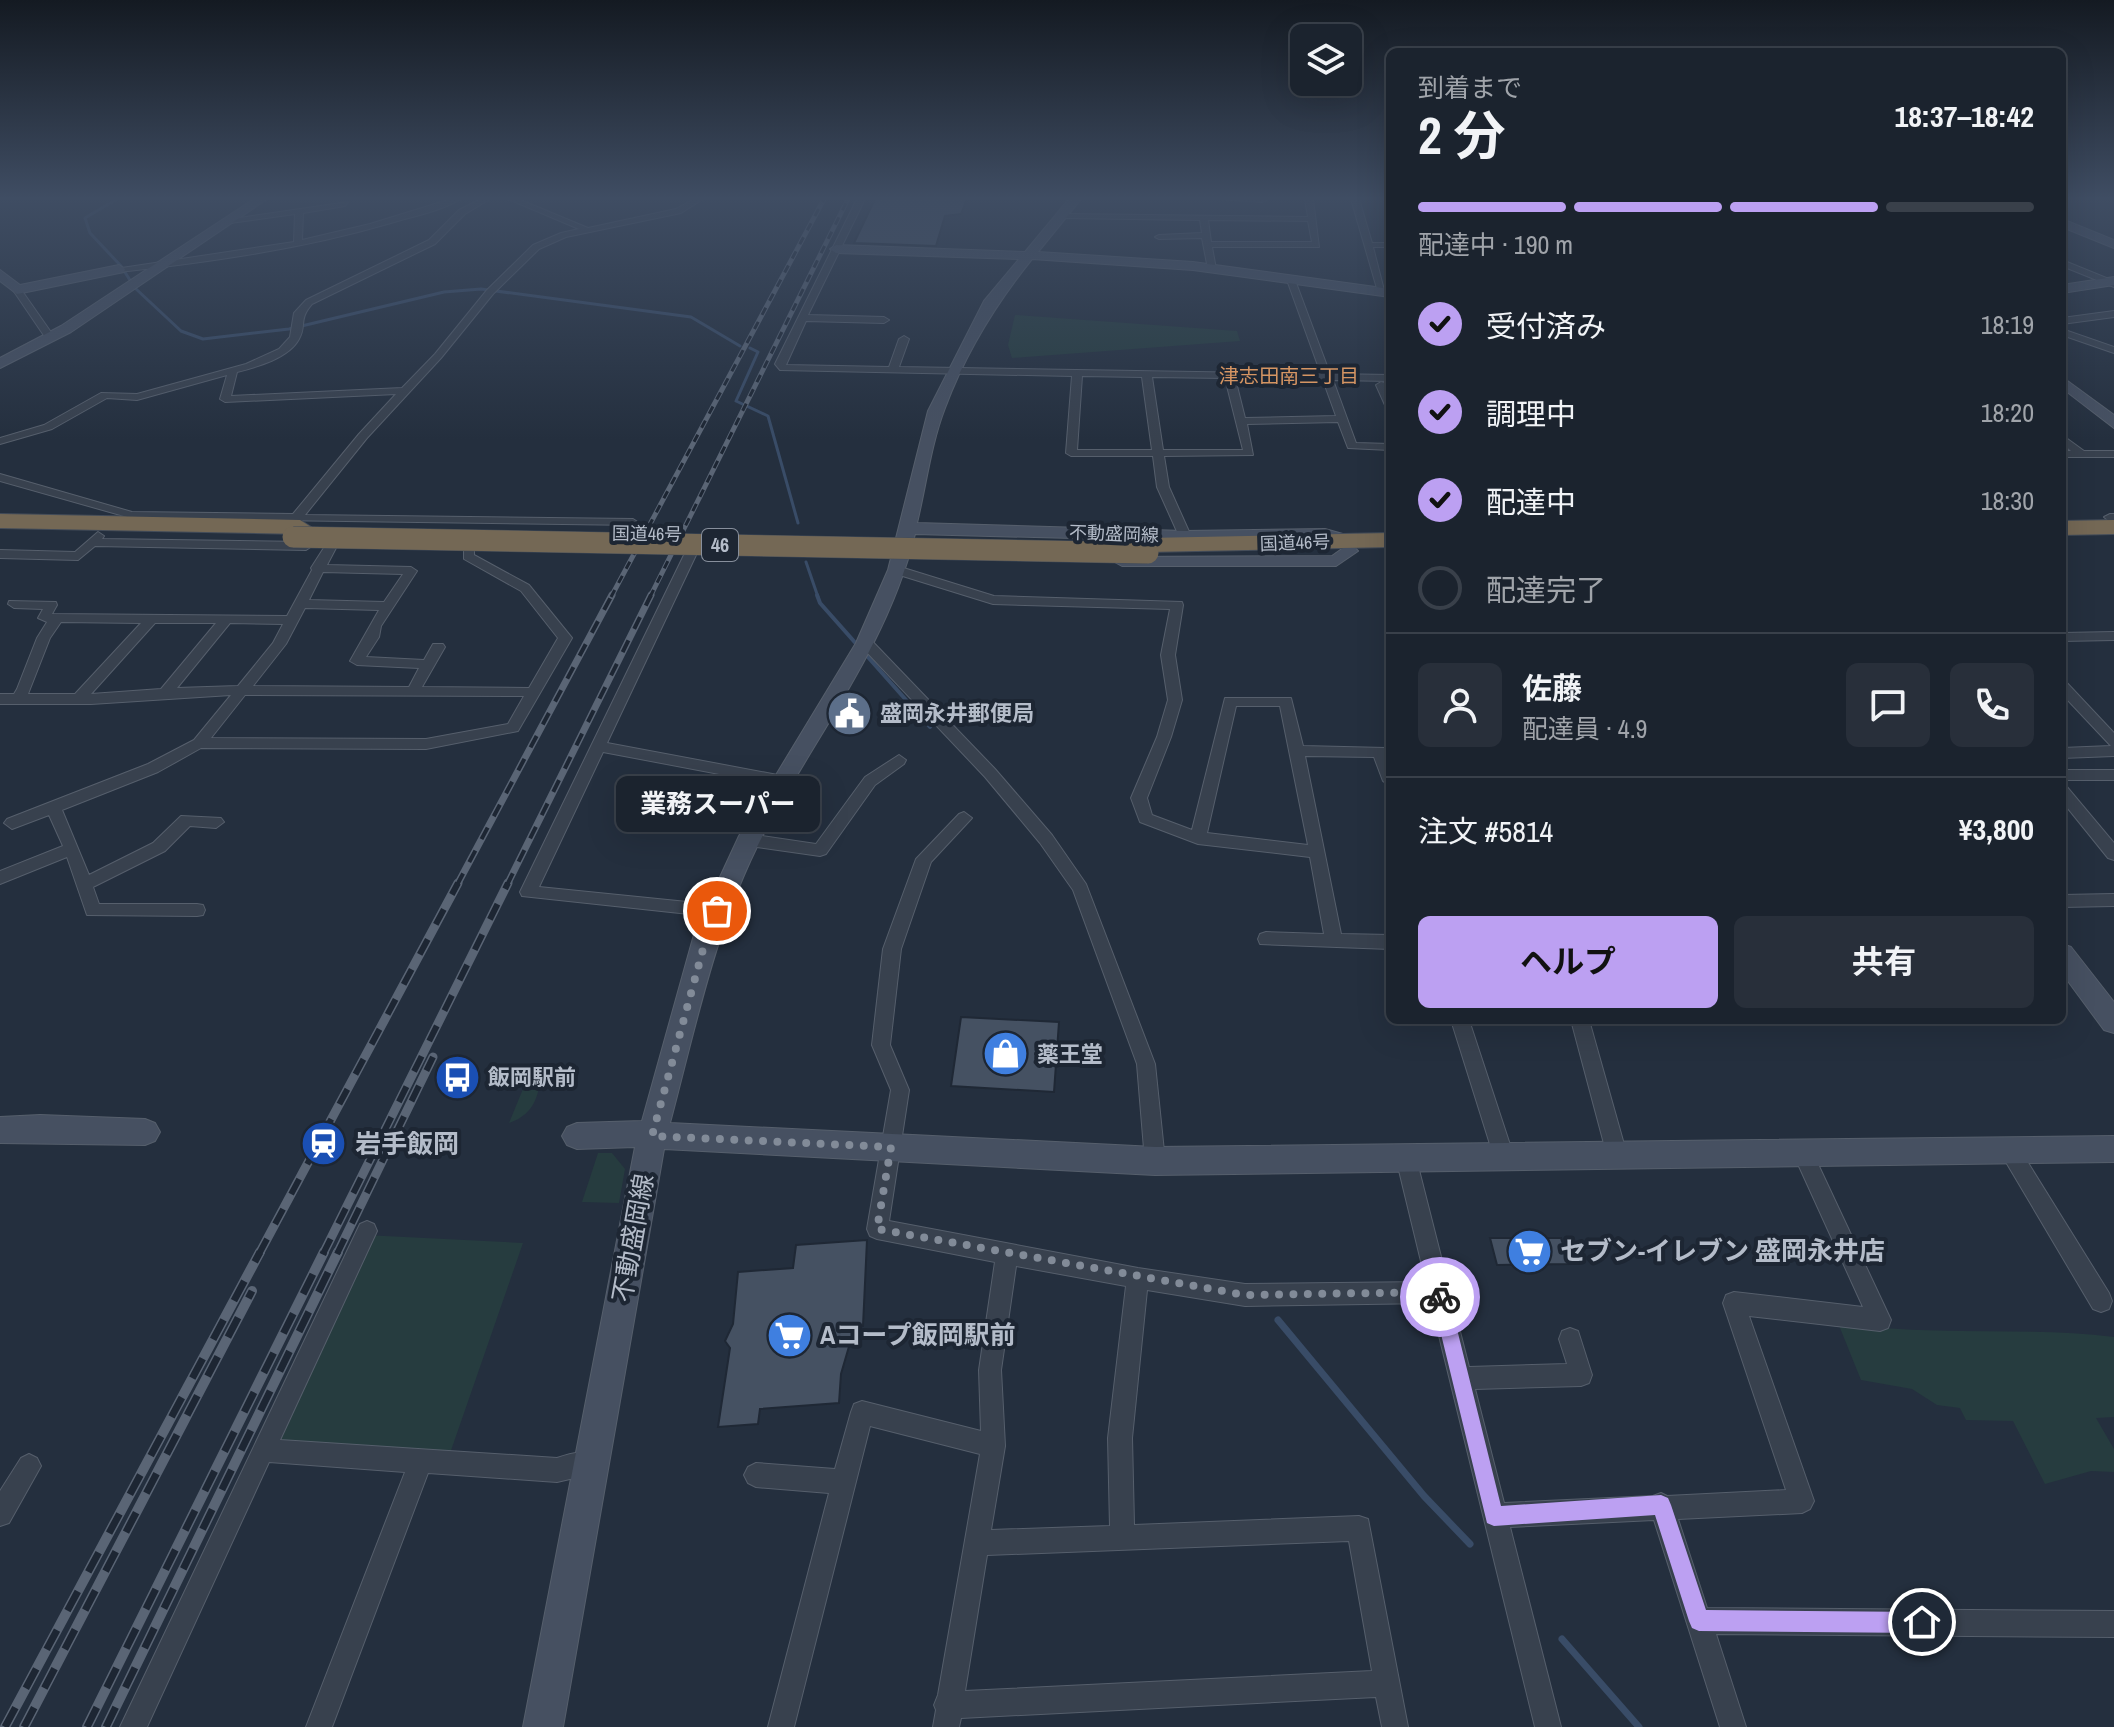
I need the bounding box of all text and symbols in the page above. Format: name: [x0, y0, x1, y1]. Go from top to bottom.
map controls: [1290, 24, 1362, 96]
button: layers: [1290, 24, 1362, 96]
text: 到着まで: [1418, 70, 1522, 105]
text: 18:37–18:42: [1895, 96, 2034, 136]
text: 2 分: [1418, 100, 1506, 170]
text: 配達中 · 190 m: [1418, 227, 1573, 262]
icon: check: [1418, 302, 1462, 346]
text: 受付済み: [1486, 306, 1606, 346]
text: 18:19: [1981, 307, 2034, 342]
district label: 津志田南三丁目: [1219, 362, 1359, 389]
icon: check: [1418, 390, 1462, 434]
text: 調理中: [1486, 394, 1576, 434]
text: 18:20: [1981, 395, 2034, 430]
icon: check: [1418, 478, 1462, 522]
text: 配達中: [1486, 482, 1576, 522]
text: 18:30: [1981, 483, 2034, 518]
street label: 不動盛岡線: [1069, 519, 1159, 548]
street label: 国道46号: [612, 520, 682, 547]
road number: 46: [702, 529, 738, 561]
street label: 国道46号: [1259, 529, 1331, 556]
text: 配達完了: [1486, 570, 1606, 610]
button: person: [1418, 663, 1502, 747]
button: chat: [1846, 663, 1930, 747]
button: phone: [1950, 663, 2034, 747]
text: 佐藤: [1522, 668, 1582, 708]
public building icon: 盛岡永井郵便局: [825, 689, 873, 737]
place label: 盛岡永井郵便局: [880, 698, 1034, 728]
text: 配達員 · 4.9: [1522, 711, 1647, 746]
callout: 業務スーパー: [615, 775, 819, 831]
text: 業務スーパー: [640, 786, 796, 821]
text: ¥3,800: [1959, 809, 2034, 849]
text: 注文 #5814: [1418, 811, 1553, 851]
pin: [683, 877, 751, 945]
icon: bag: [695, 889, 739, 933]
button: ヘルプ: [1418, 916, 1718, 1008]
button: 共有: [1734, 916, 2034, 1008]
shop icon: 薬王堂: [982, 1030, 1030, 1078]
place label: 薬王堂: [1037, 1039, 1103, 1069]
bus stop icon: 飯岡駅前: [433, 1053, 481, 1101]
place label: 飯岡駅前: [487, 1062, 576, 1092]
station icon: 岩手飯岡: [300, 1120, 348, 1168]
place label: 岩手飯岡: [355, 1126, 459, 1161]
street label: 不動盛岡線: [604, 1171, 661, 1305]
supermarket icon: セブン-イレブン 盛岡永井店: [1505, 1227, 1553, 1275]
place label: セブン-イレブン 盛岡永井店: [1560, 1233, 1885, 1268]
courier: [1400, 1257, 1480, 1337]
icon: bike: [1418, 1275, 1462, 1319]
supermarket icon: Aコープ飯岡駅前: [765, 1311, 813, 1359]
place label: Aコープ飯岡駅前: [820, 1317, 1016, 1352]
pin: [1888, 1588, 1956, 1656]
icon: home: [1900, 1600, 1944, 1644]

